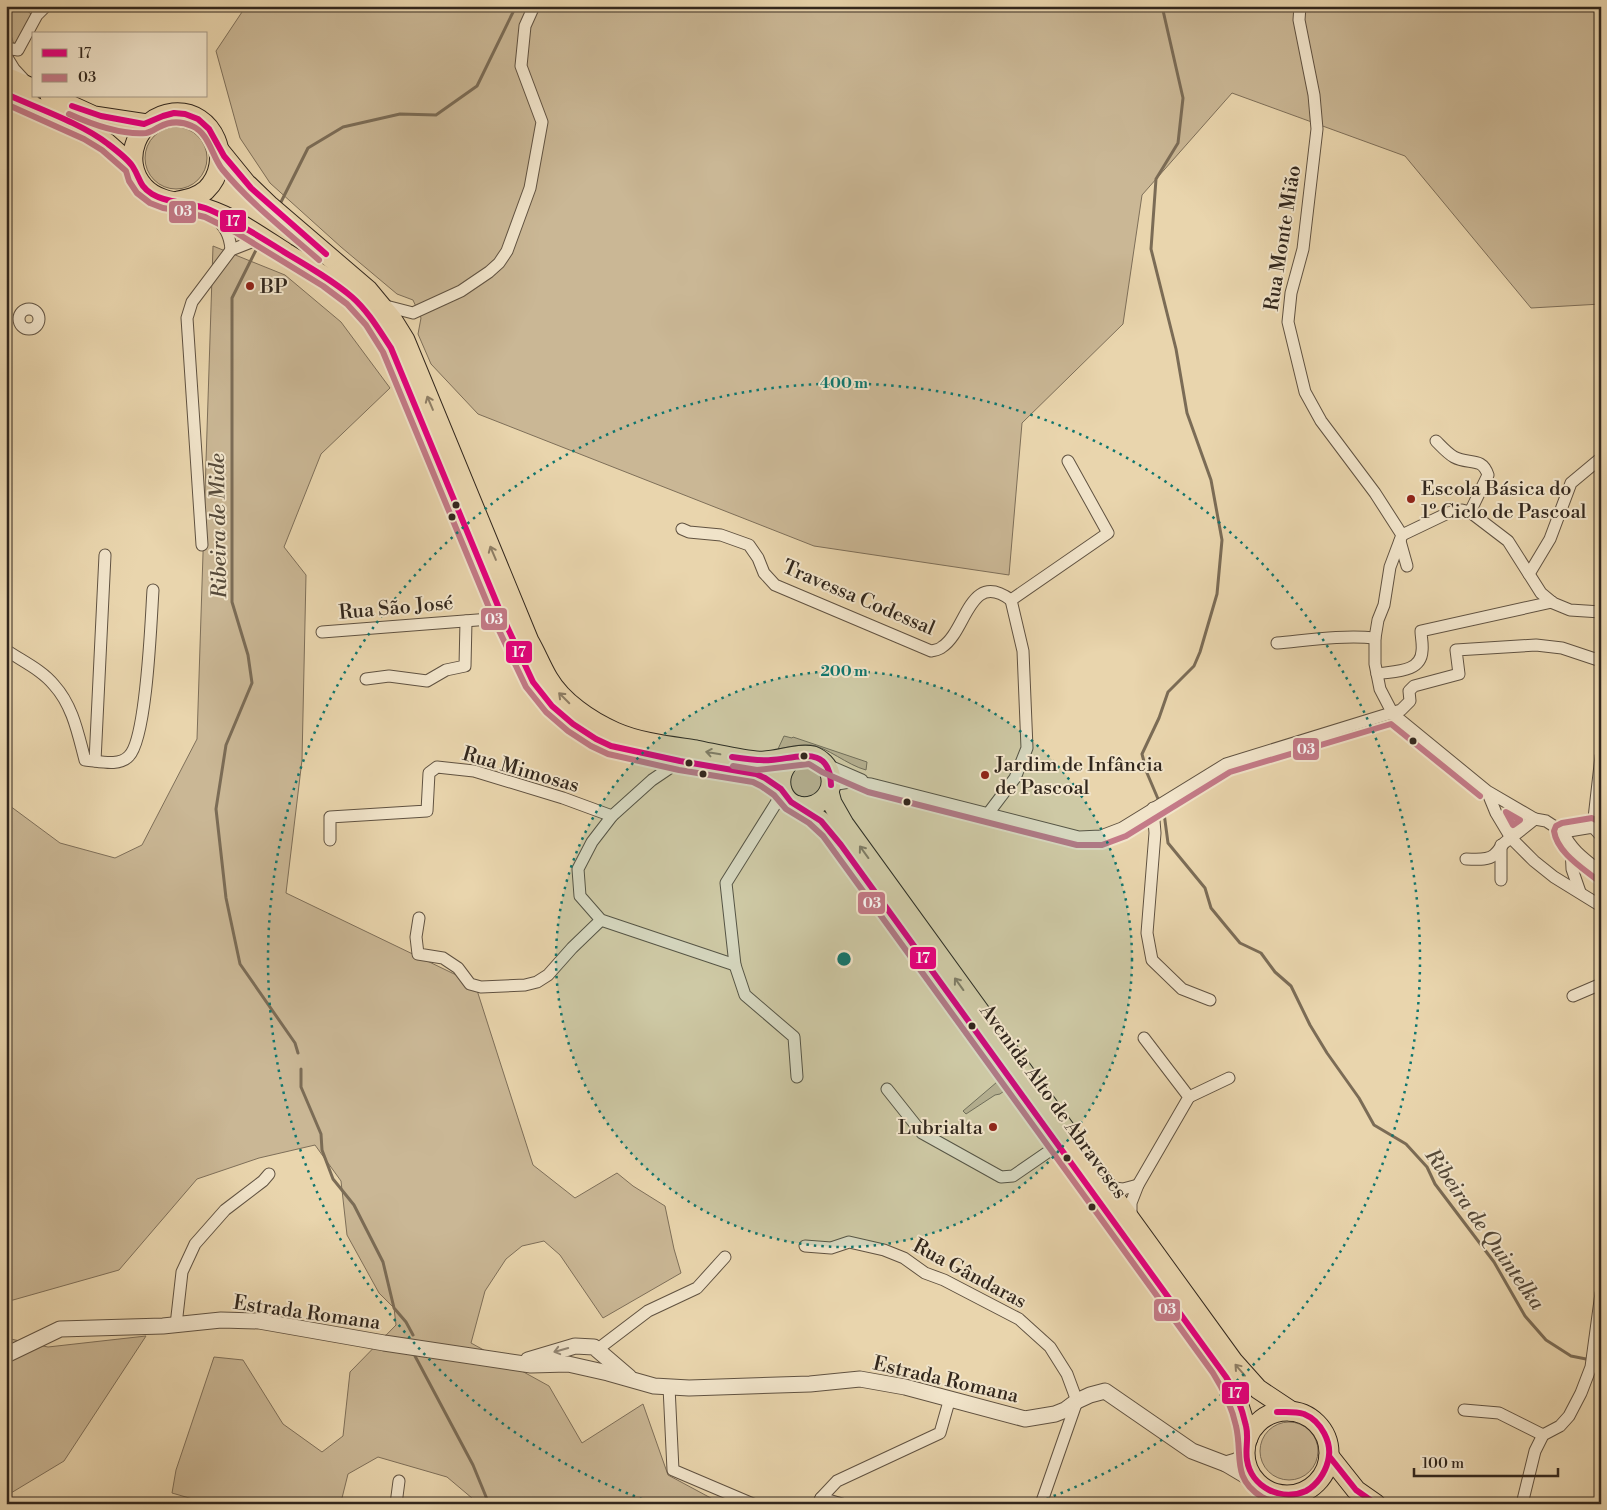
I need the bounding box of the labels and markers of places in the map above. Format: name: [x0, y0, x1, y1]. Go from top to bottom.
place label: BP: [259, 275, 288, 300]
marker: BP: [244, 280, 256, 292]
place label: Escola Básica do 1º Ciclo de Pascoal: [1421, 477, 1587, 525]
marker: Escola Básica do 1º Ciclo de Pascoal: [1405, 493, 1417, 505]
unlabelled marker: [451, 500, 461, 510]
unlabelled marker: [447, 512, 457, 522]
unlabelled marker: [1408, 736, 1418, 746]
unlabelled marker: [799, 751, 809, 761]
place label: Jardim de Infância de Pascoal: [994, 753, 1164, 801]
unlabelled marker: [684, 758, 694, 768]
unlabelled marker: [698, 769, 708, 779]
marker: Jardim de Infância de Pascoal: [979, 769, 991, 781]
unlabelled marker: [902, 797, 912, 807]
centre of rings: [835, 950, 853, 968]
unlabelled marker: [967, 1021, 977, 1031]
place label: Lubrialta: [898, 1116, 984, 1141]
marker: Lubrialta: [987, 1121, 999, 1133]
unlabelled marker: [1062, 1153, 1072, 1163]
unlabelled marker: [1087, 1202, 1097, 1212]

